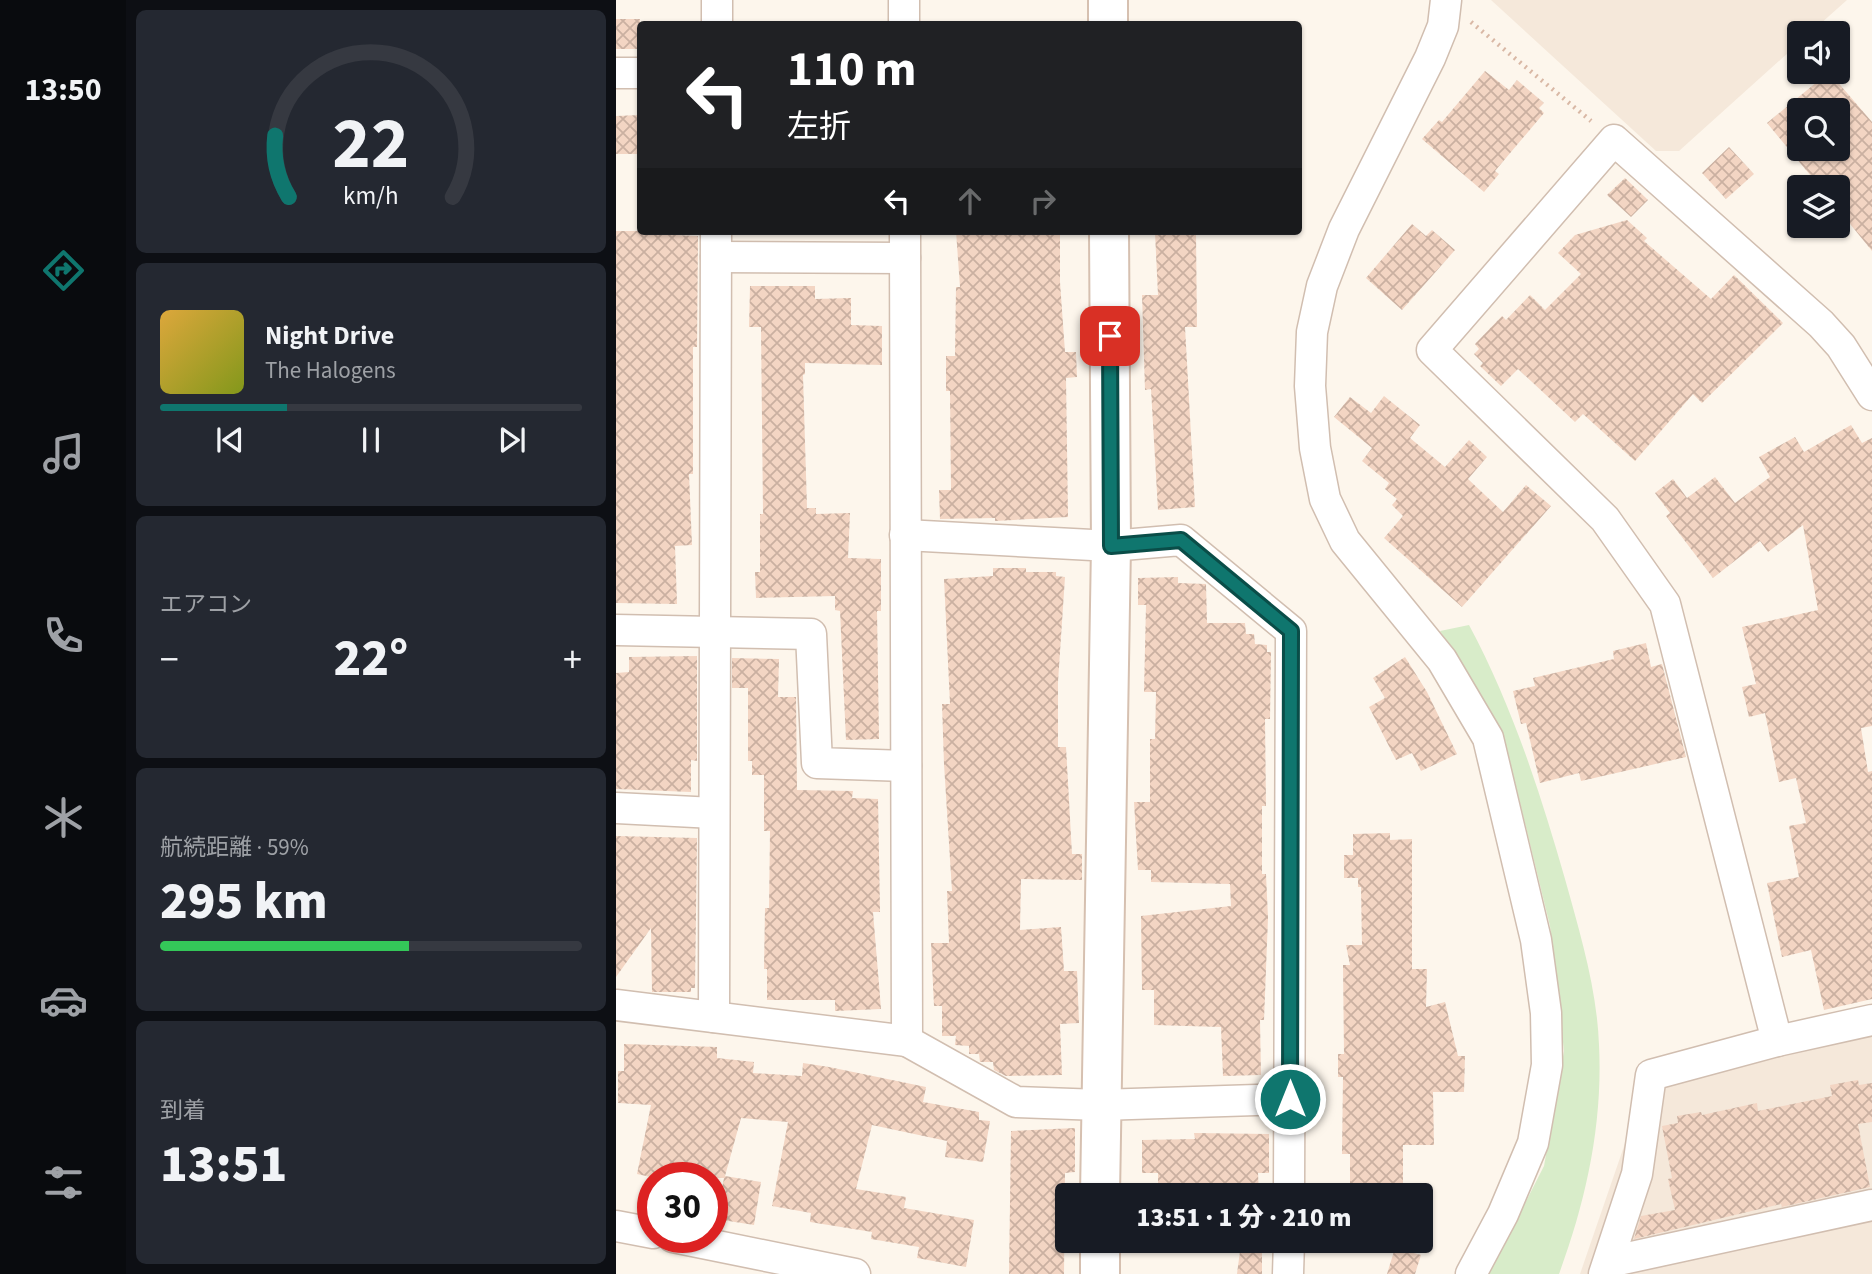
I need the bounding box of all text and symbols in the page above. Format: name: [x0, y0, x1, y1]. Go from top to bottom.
map controls: [1787, 21, 1850, 238]
button: sound: [1787, 21, 1850, 84]
text: 110 m: [787, 35, 916, 105]
icon: left: [672, 49, 763, 140]
text: 13:50: [24, 67, 102, 113]
text: 22: [333, 93, 409, 197]
button: search: [1787, 98, 1850, 161]
text: 左折: [787, 104, 851, 150]
button: layers: [1787, 175, 1850, 238]
text: km/h: [343, 178, 399, 214]
icon: left: [878, 182, 916, 220]
icon: ahead: [951, 182, 989, 220]
icon: right: [1024, 182, 1062, 220]
icon: directions: [39, 246, 88, 295]
pin: [1080, 306, 1140, 366]
text: Night Drive: [265, 317, 394, 354]
icon: arrive: [1091, 317, 1129, 355]
text: The Halogens: [265, 354, 396, 387]
icon: previous: [211, 421, 249, 459]
icon: pause: [352, 421, 390, 459]
icon: next: [493, 421, 531, 459]
icon: music: [39, 429, 88, 478]
text: エアコン: [160, 588, 252, 621]
icon: phone: [39, 611, 88, 660]
text: 22°: [334, 622, 408, 696]
text: −: [160, 633, 179, 687]
text: +: [563, 633, 582, 687]
icon: climate: [39, 793, 88, 842]
text: 航続距離 · 59%: [160, 831, 309, 864]
text: 295 km: [160, 865, 328, 939]
icon: car: [39, 976, 88, 1025]
position arrow: [1253, 1062, 1327, 1136]
text: 到着: [160, 1094, 206, 1127]
text: 13:51: [160, 1128, 287, 1202]
icon: filters: [39, 1158, 88, 1207]
speed limit sign: 30: [637, 1162, 728, 1253]
text: 13:51 · 1 分 · 210 m: [1137, 1199, 1351, 1236]

